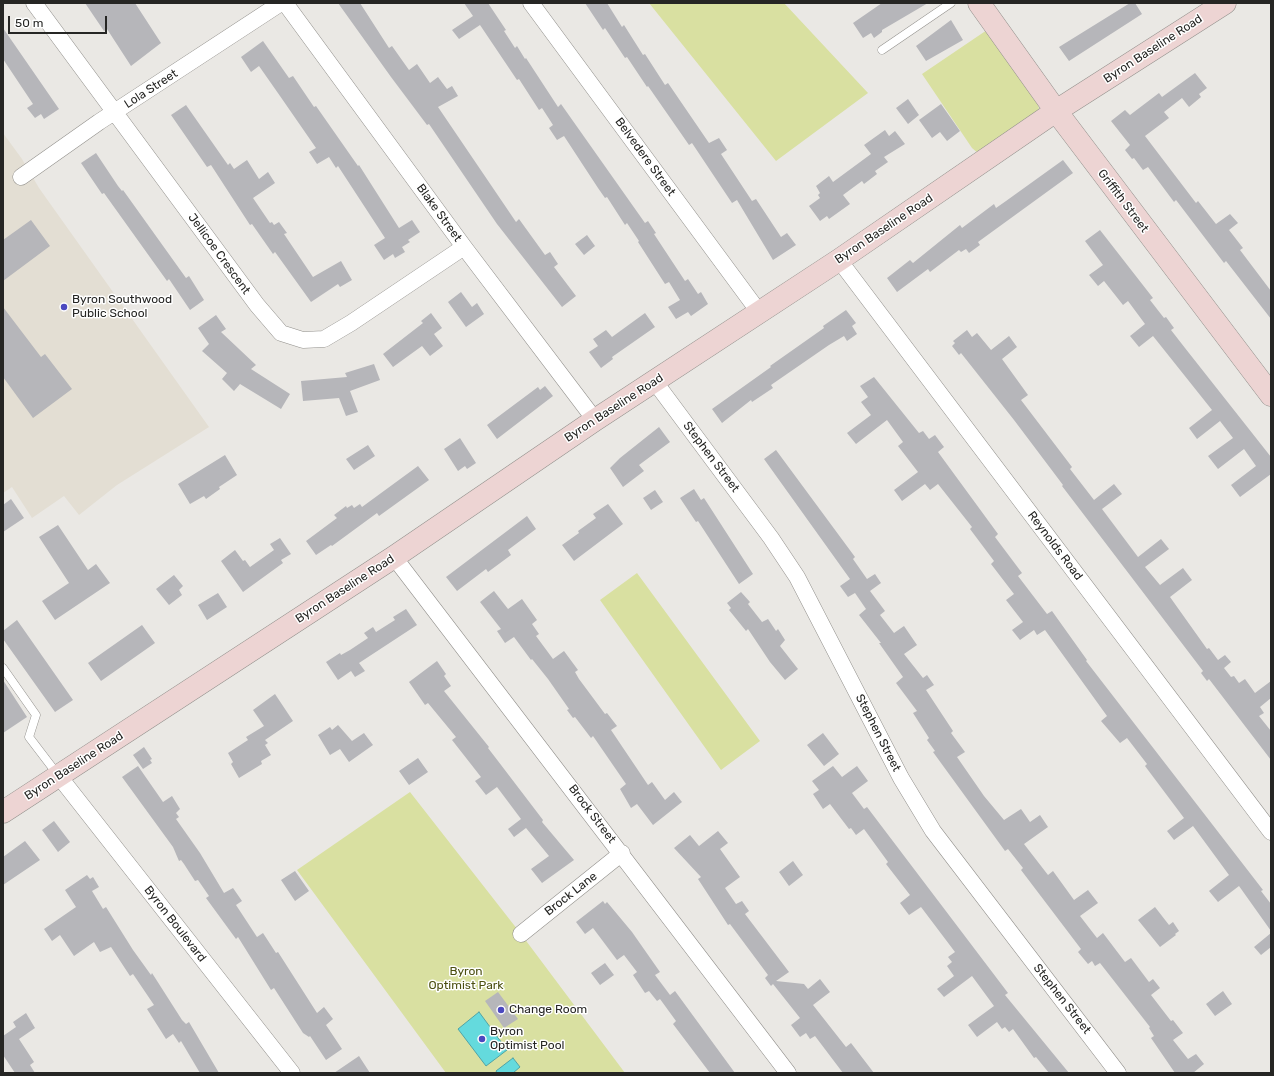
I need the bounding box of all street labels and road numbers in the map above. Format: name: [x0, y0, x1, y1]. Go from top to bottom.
street label: Byron Baseline Road: [1101, 12, 1205, 86]
street label: Lola Street: [122, 66, 180, 112]
street label: Belvedere Street: [612, 115, 678, 199]
street label: Griffith Street: [1095, 167, 1151, 235]
street label: Blake Street: [413, 181, 465, 245]
street label: Byron Baseline Road: [832, 191, 936, 267]
street label: Jellicoe Crescent: [185, 211, 253, 297]
street label: Byron Baseline Road: [562, 371, 666, 445]
street label: Stephen Street: [680, 419, 742, 495]
street label: Reynolds Road: [1024, 509, 1086, 583]
street label: Byron Baseline Road: [293, 552, 397, 626]
street label: Stephen Street: [852, 692, 904, 774]
street label: Byron Baseline Road: [22, 729, 126, 803]
street label: Brock Street: [565, 782, 619, 846]
street label: Brock Lane: [542, 869, 600, 919]
street label: Byron Boulevard: [141, 883, 209, 965]
street label: Stephen Street: [1030, 961, 1094, 1037]

